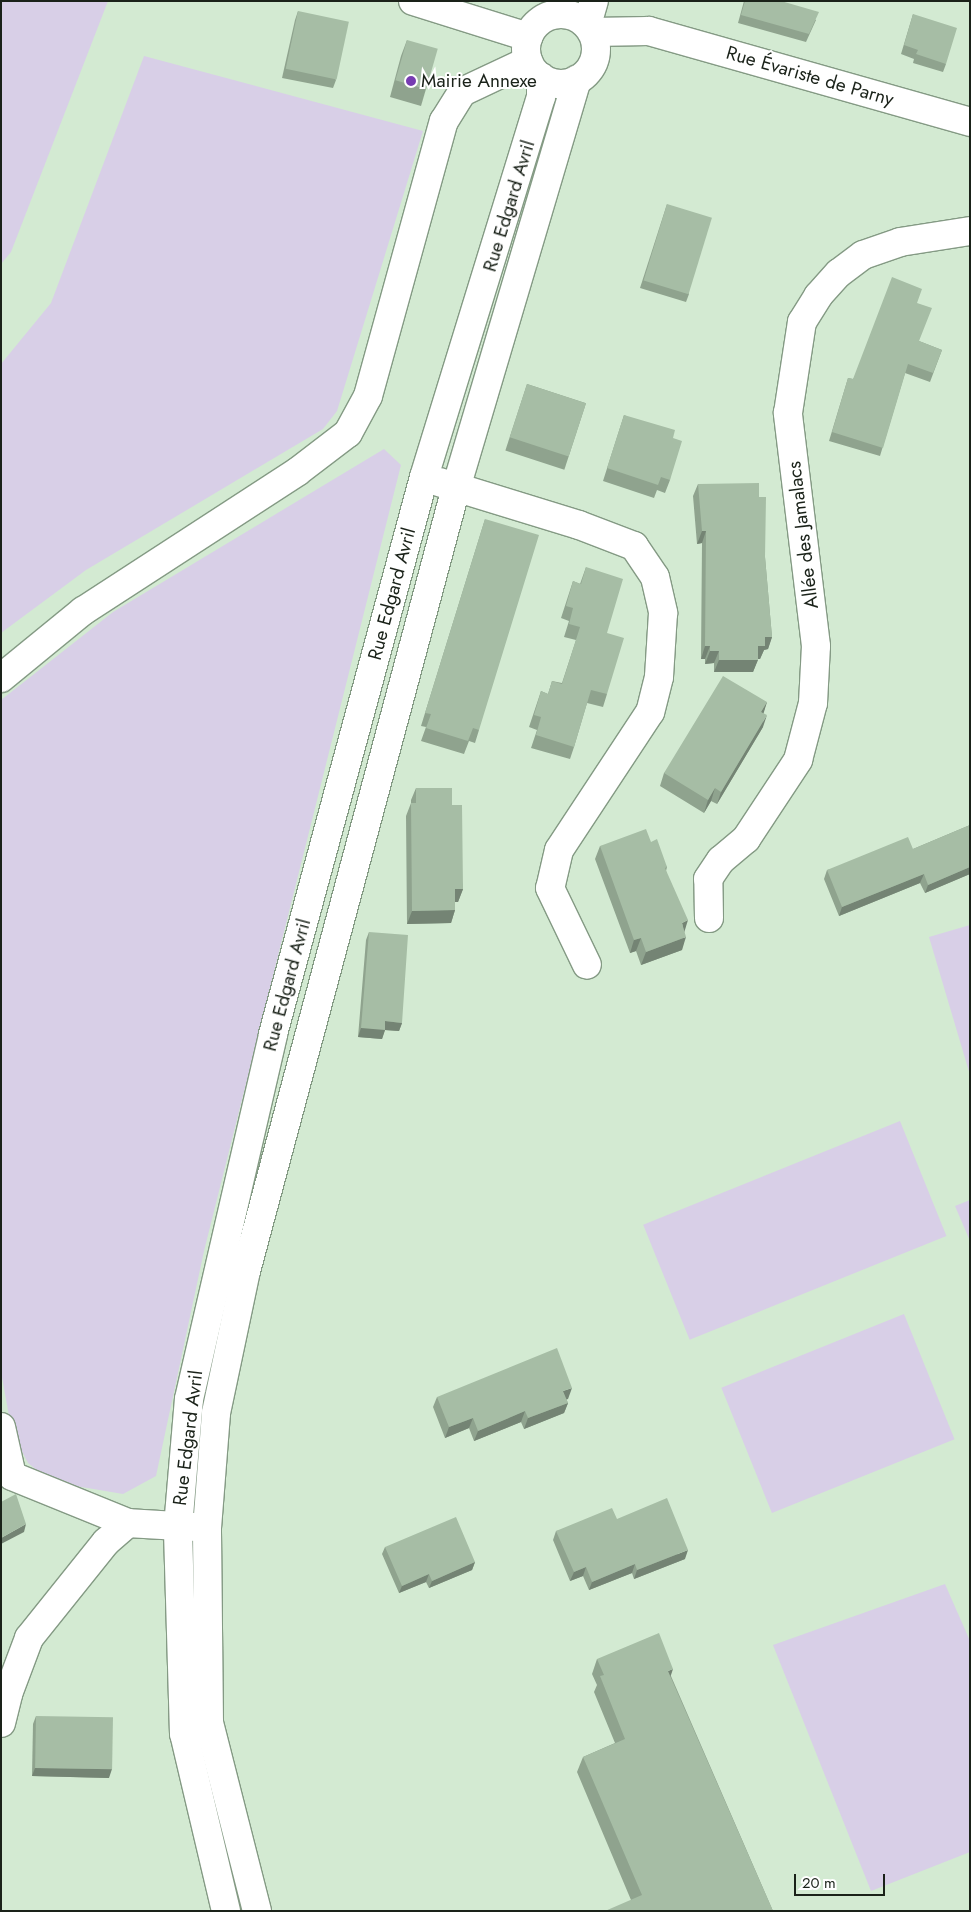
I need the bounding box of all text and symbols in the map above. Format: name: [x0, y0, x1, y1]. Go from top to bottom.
street label: Rue Évariste de Parny: [724, 41, 896, 111]
place label: Mairie Annexe: [421, 70, 537, 92]
marker: Mairie Annexe: [405, 75, 417, 87]
street label: Rue Edgard Avril: [478, 138, 540, 274]
street label: Allée des Jamalacs: [783, 460, 823, 610]
street label: Rue Edgard Avril: [363, 525, 421, 663]
street label: Rue Edgard Avril: [258, 916, 316, 1054]
street label: Rue Edgard Avril: [168, 1369, 208, 1507]
scale bar: [796, 1864, 887, 1896]
text: 20 m: [802, 1872, 836, 1894]

